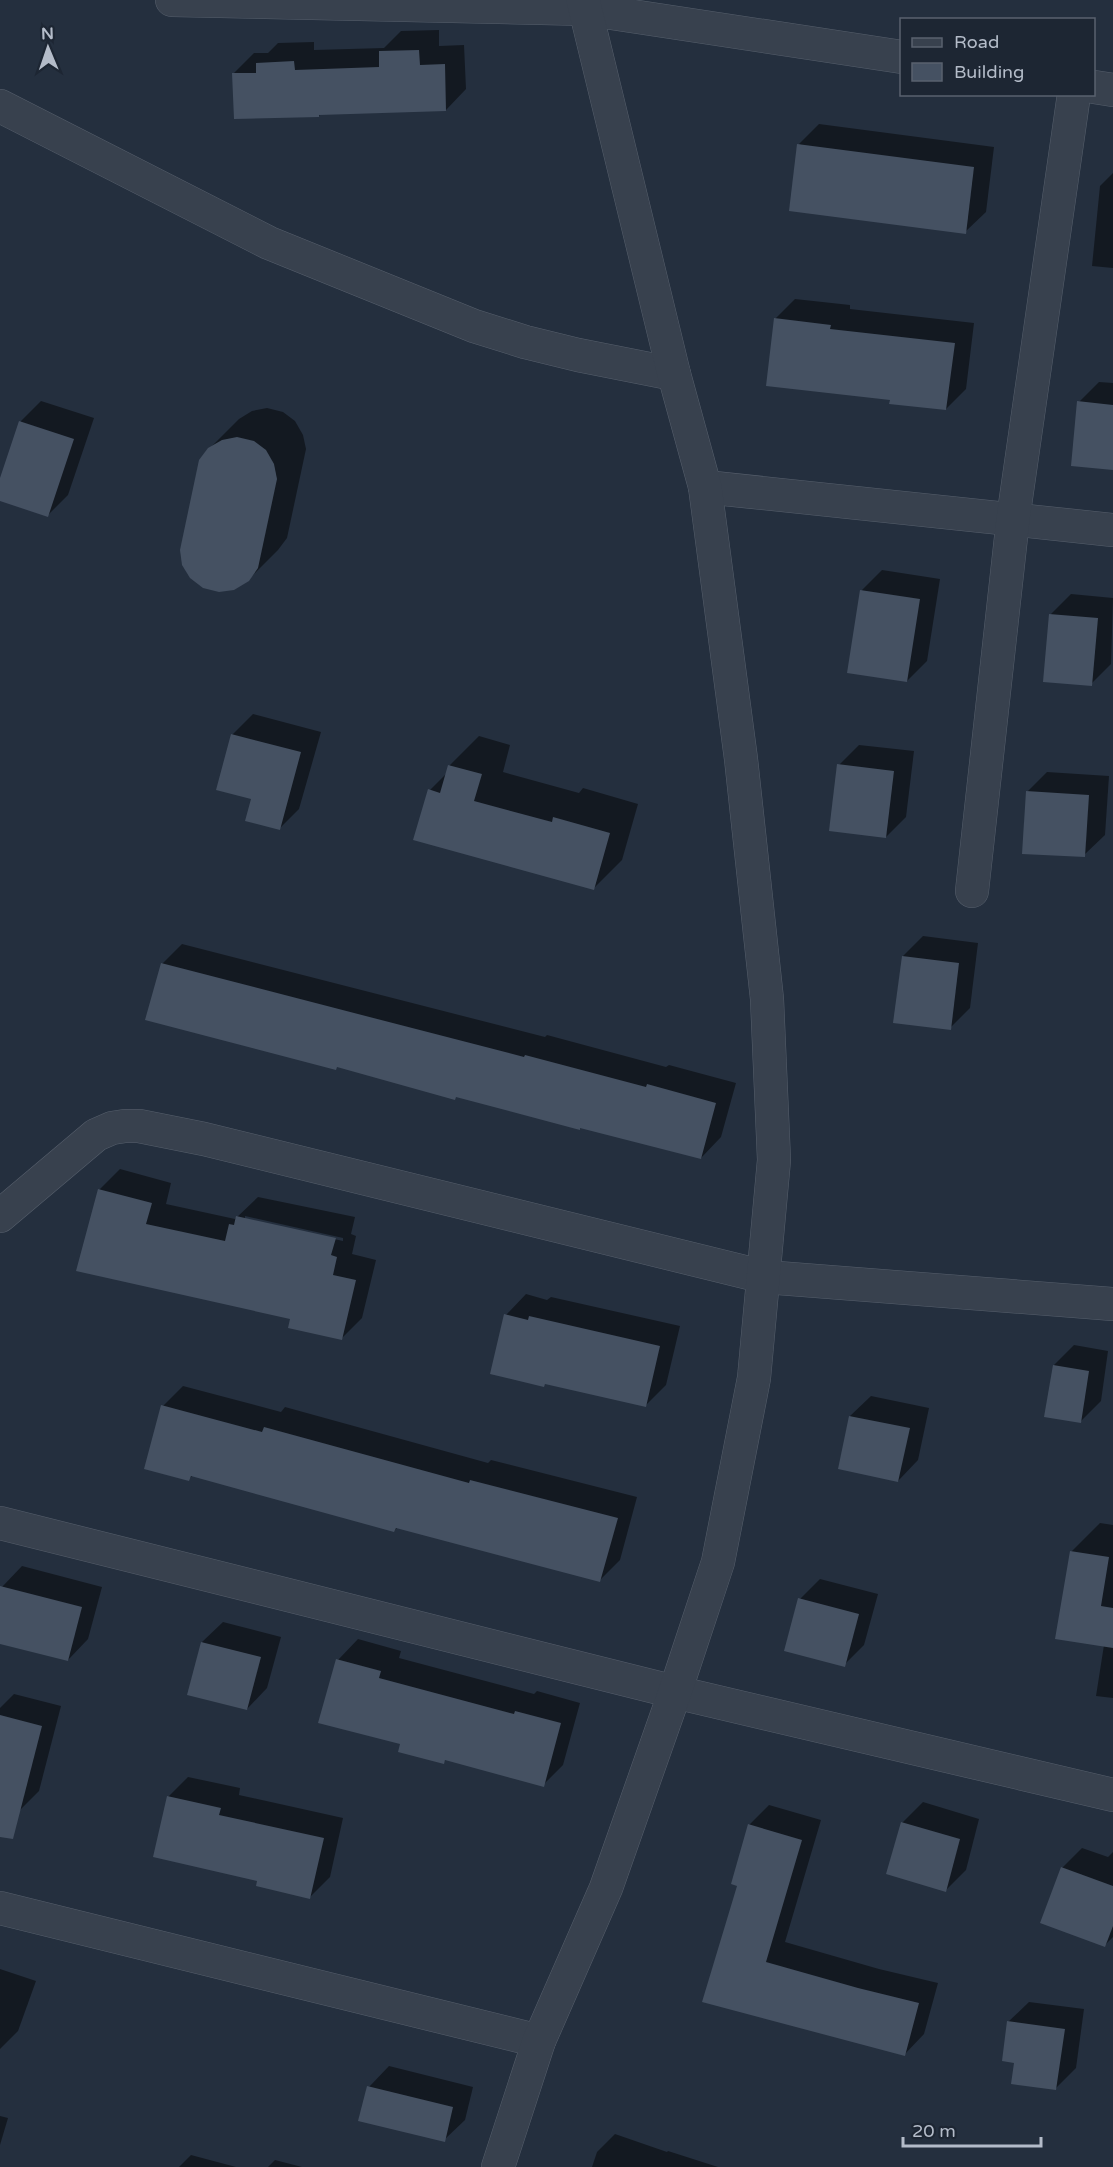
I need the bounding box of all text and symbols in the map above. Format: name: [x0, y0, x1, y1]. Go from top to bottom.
north arrow: [18, 18, 78, 78]
legend: [900, 18, 1095, 96]
text: N: [41, 24, 54, 44]
text: Road: [954, 31, 999, 53]
text: Building: [954, 61, 1024, 83]
scale bar: [903, 2110, 1041, 2148]
text: 20 m: [912, 2120, 956, 2142]

